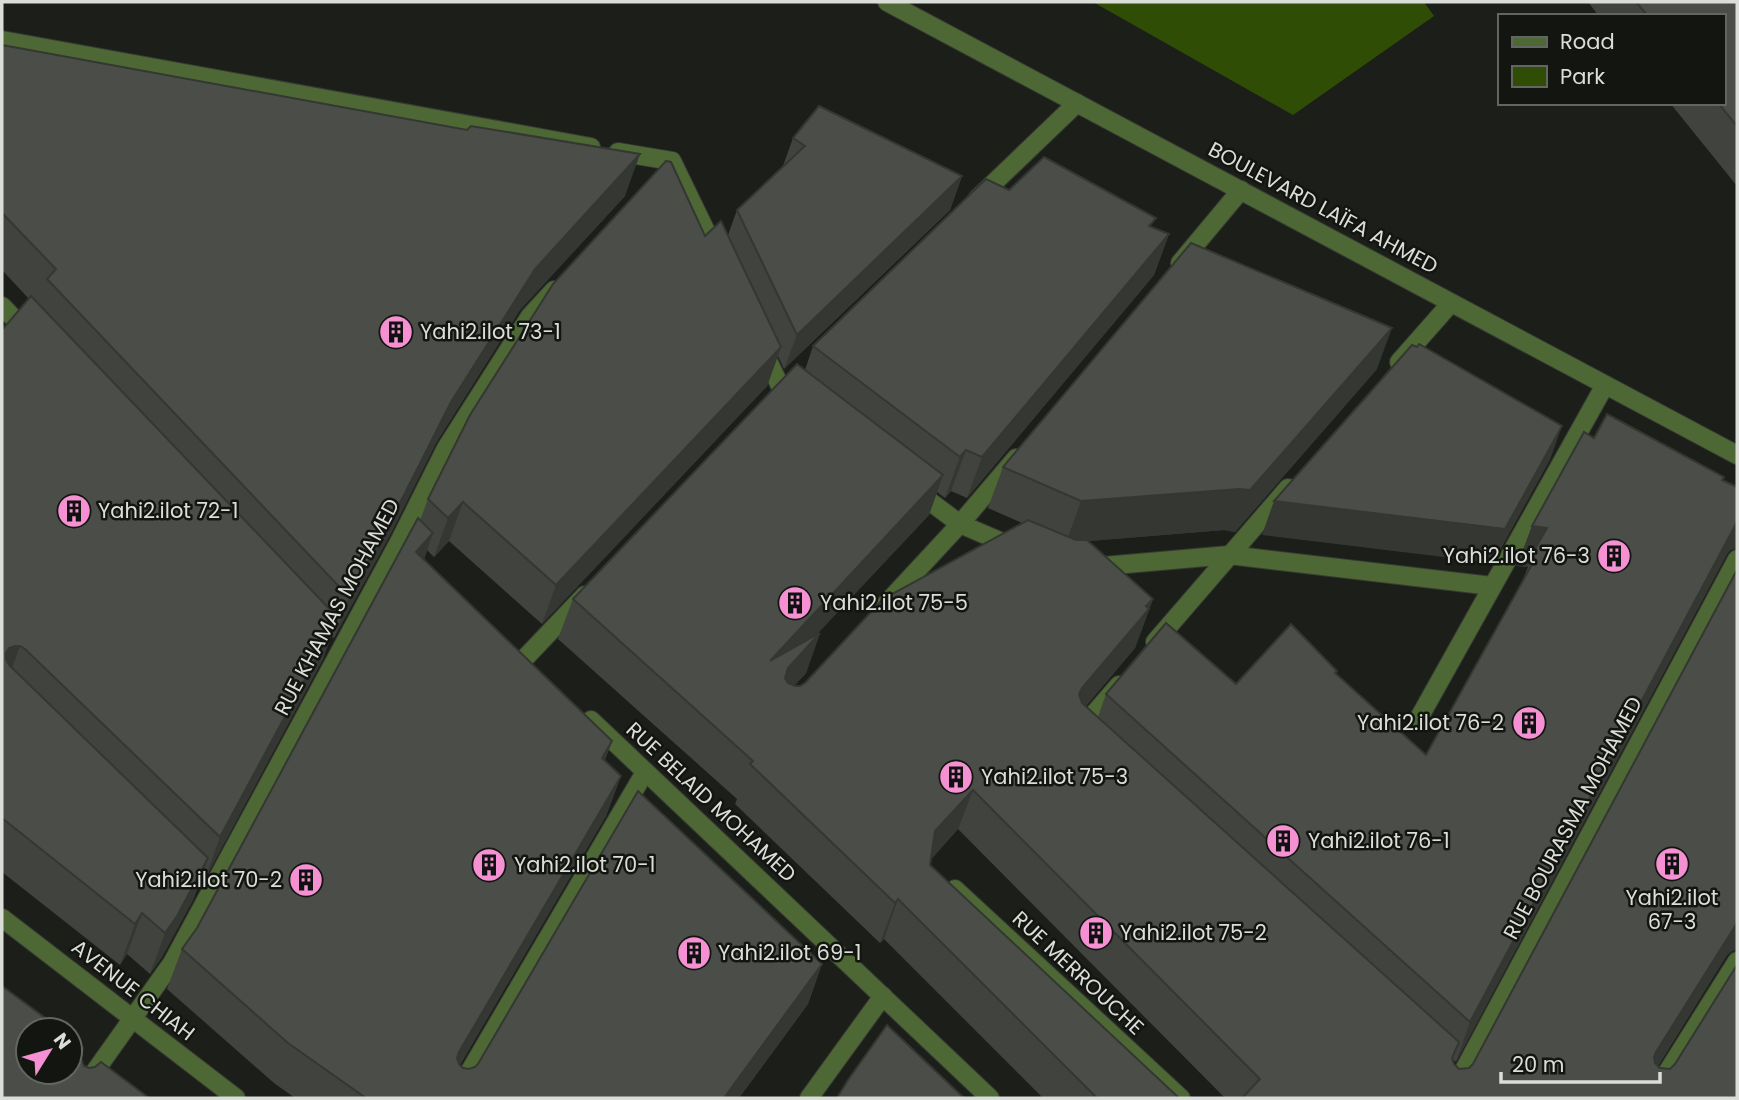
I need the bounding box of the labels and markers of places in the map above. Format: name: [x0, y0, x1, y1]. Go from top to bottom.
building icon: Yahi2.ilot 73-1: [377, 313, 415, 351]
place label: Yahi2.ilot 73-1: [420, 317, 561, 346]
building icon: Yahi2.ilot 72-1: [55, 492, 93, 530]
place label: Yahi2.ilot 72-1: [98, 496, 238, 525]
building icon: Yahi2.ilot 76-3: [1595, 537, 1633, 575]
place label: Yahi2.ilot 76-3: [1443, 541, 1590, 570]
building icon: Yahi2.ilot 75-5: [776, 584, 814, 622]
place label: Yahi2.ilot 75-5: [820, 588, 968, 617]
building icon: Yahi2.ilot 76-2: [1510, 704, 1548, 742]
place label: Yahi2.ilot 76-2: [1357, 708, 1504, 737]
building icon: Yahi2.ilot 75-3: [937, 758, 975, 796]
place label: Yahi2.ilot 75-3: [981, 762, 1128, 791]
building icon: Yahi2.ilot 76-1: [1264, 822, 1302, 860]
place label: Yahi2.ilot 76-1: [1308, 826, 1450, 855]
building icon: Yahi2.ilot 67-3: [1653, 845, 1691, 883]
building icon: Yahi2.ilot 70-1: [470, 846, 508, 884]
place label: Yahi2.ilot 70-1: [514, 850, 656, 879]
building icon: Yahi2.ilot 70-2: [287, 861, 325, 899]
place label: Yahi2.ilot 70-2: [135, 865, 282, 894]
place label: Yahi2.ilot 67-3: [1626, 883, 1718, 936]
building icon: Yahi2.ilot 75-2: [1077, 914, 1115, 952]
place label: Yahi2.ilot 75-2: [1120, 918, 1267, 947]
building icon: Yahi2.ilot 69-1: [675, 934, 713, 972]
place label: Yahi2.ilot 69-1: [718, 938, 861, 967]

